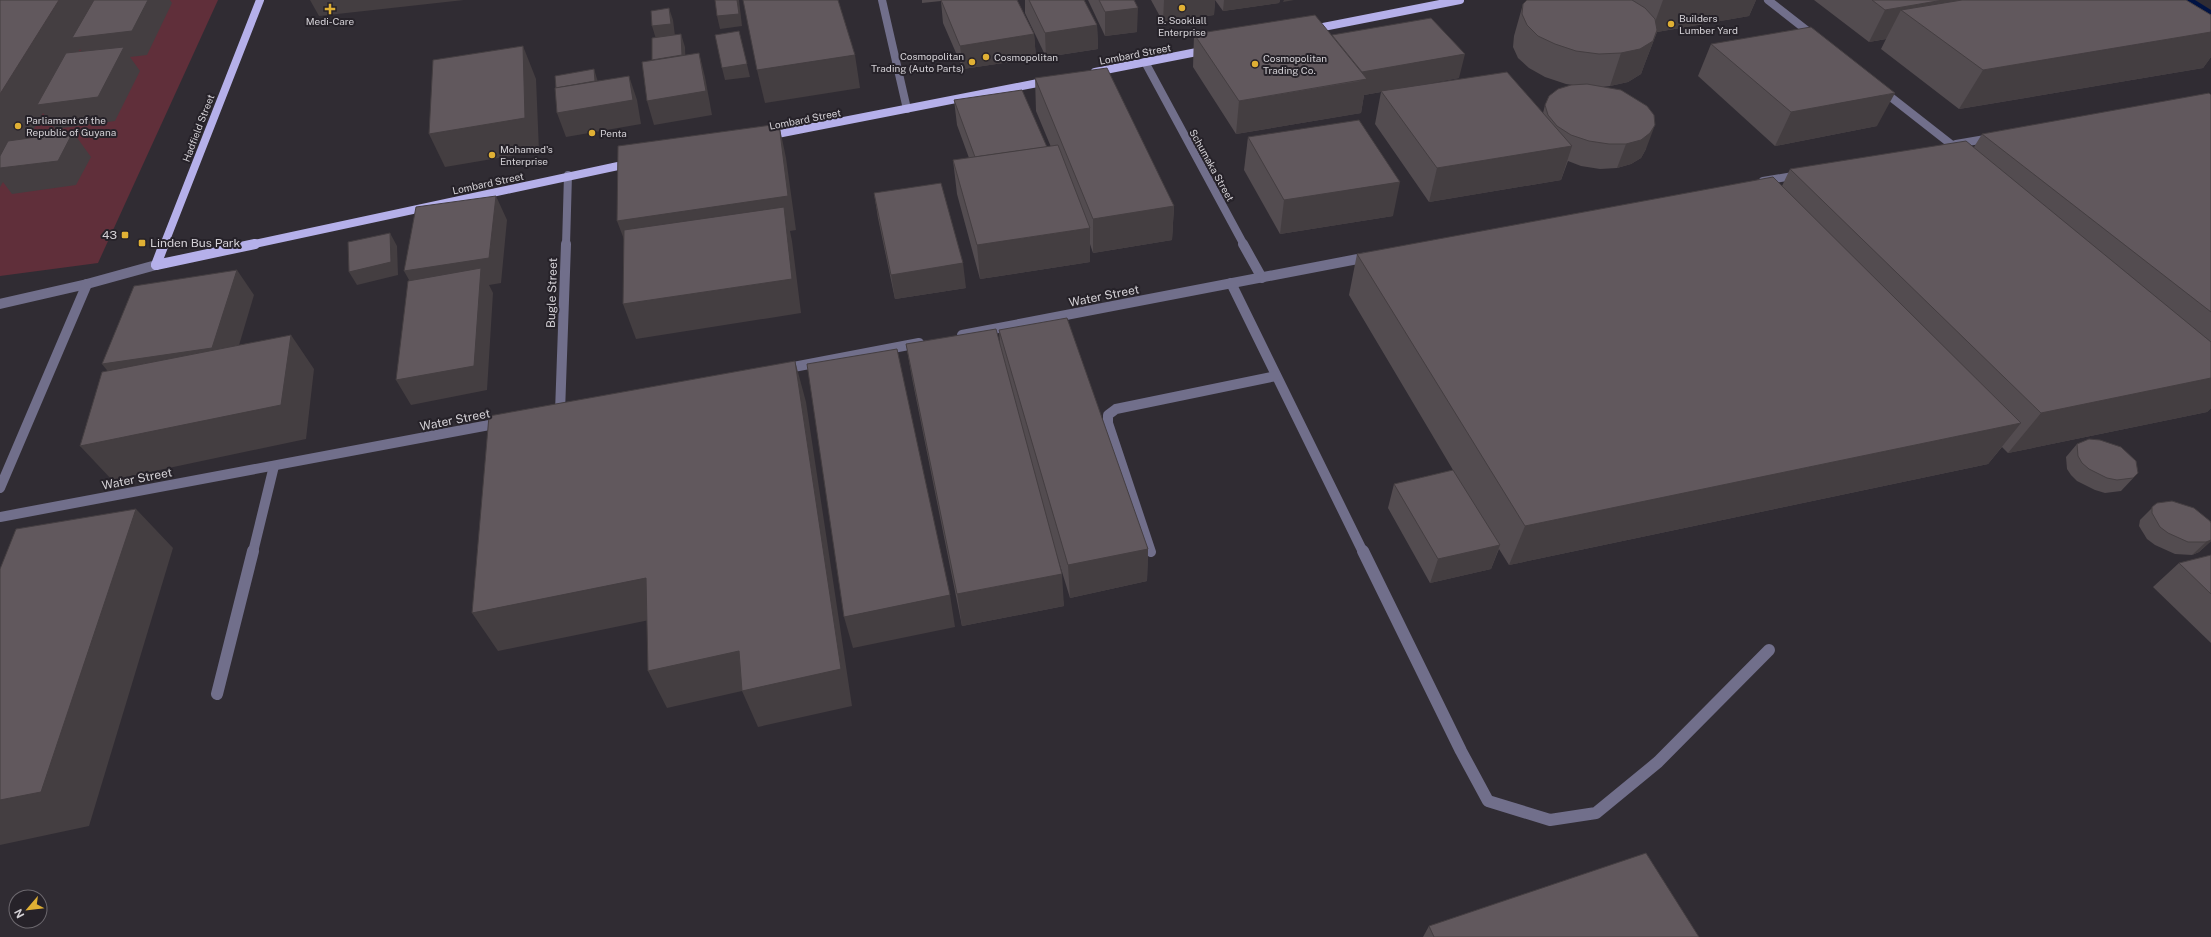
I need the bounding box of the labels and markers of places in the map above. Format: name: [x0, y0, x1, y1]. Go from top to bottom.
marker: B. Sooklall Enterprise: [1177, 3, 1187, 13]
marker: Medi-Care: [325, 4, 335, 14]
place label: Builders Lumber Yard: [1679, 12, 1738, 36]
place label: B. Sooklall Enterprise: [1157, 14, 1207, 38]
place label: Medi-Care: [306, 15, 355, 27]
marker: Builders Lumber Yard: [1666, 19, 1676, 29]
place label: Cosmopolitan Trading (Auto Parts): [871, 50, 964, 74]
place label: Cosmopolitan: [994, 51, 1058, 63]
marker: Cosmopolitan: [981, 52, 991, 62]
place label: Cosmopolitan Trading Co.: [1263, 52, 1327, 76]
marker: Cosmopolitan Trading (Auto Parts): [967, 57, 977, 67]
marker: Cosmopolitan Trading Co.: [1250, 59, 1260, 69]
place label: Parliament of the Republic of Guyana: [26, 114, 116, 138]
marker: Parliament of the Republic of Guyana: [13, 121, 23, 131]
place label: Penta: [600, 127, 627, 139]
marker: Penta: [587, 128, 597, 138]
place label: Mohamed's Enterprise: [500, 143, 553, 167]
marker: Mohamed's Enterprise: [487, 150, 497, 160]
place label: 43: [102, 228, 117, 242]
marker: 43: [120, 230, 130, 240]
place label: Linden Bus Park: [150, 236, 241, 250]
marker: Linden Bus Park: [137, 238, 147, 248]

